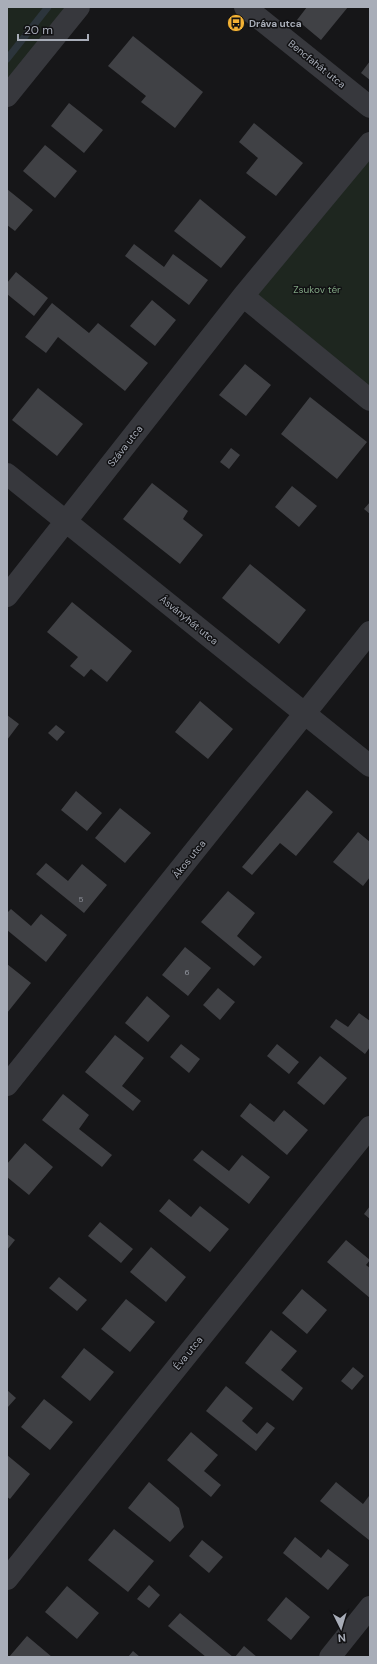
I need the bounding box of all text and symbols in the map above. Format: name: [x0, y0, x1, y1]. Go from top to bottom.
bus stop icon: Dráva utca: [226, 13, 246, 33]
scale bar: [18, 16, 88, 42]
place label: Dráva utca: [249, 17, 302, 30]
text: 20 m: [24, 22, 53, 38]
street label: Bencfahát utca: [286, 37, 348, 91]
park label: Zsukov tér: [293, 283, 341, 296]
street label: Száva utca: [105, 423, 145, 469]
street label: Ásványhát utca: [157, 593, 221, 647]
street label: Ákos utca: [170, 837, 208, 881]
house number: 5: [79, 894, 84, 904]
house number: 6: [184, 967, 190, 977]
street label: Éva utca: [171, 1334, 205, 1372]
north arrow: [321, 1608, 361, 1648]
text: N: [337, 1631, 346, 1645]

